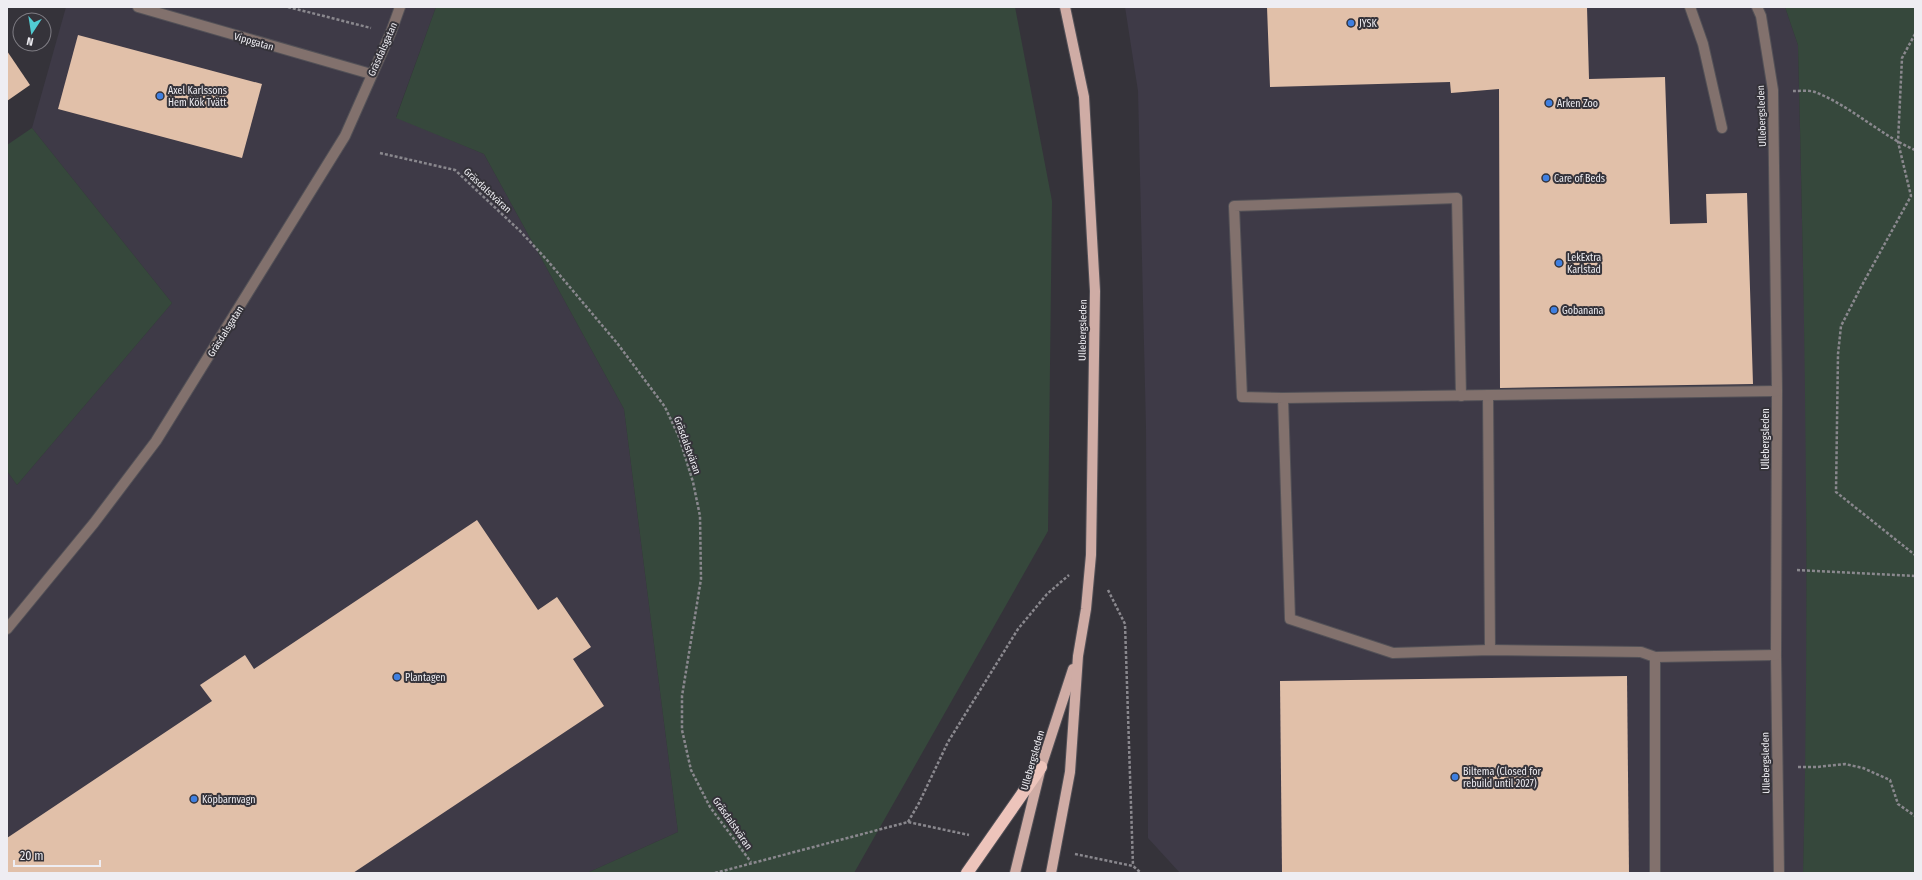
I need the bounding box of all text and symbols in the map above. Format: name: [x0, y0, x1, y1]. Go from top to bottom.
north arrow: [12, 12, 52, 52]
marker: JYSK: [1346, 18, 1356, 28]
place label: JYSK: [1359, 18, 1377, 30]
street label: Gräsdalsgatan: [366, 21, 400, 78]
street label: Vippgatan: [232, 31, 275, 53]
text: N: [25, 34, 35, 48]
place label: Axel Karlssons Hem Kök Tvätt: [168, 85, 227, 109]
street label: Ullebergsleden: [1755, 85, 1769, 147]
marker: Axel Karlssons Hem Kök Tvätt: [155, 91, 165, 101]
marker: Arken Zoo: [1544, 98, 1554, 108]
place label: Arken Zoo: [1557, 98, 1598, 110]
street label: Gräsdalstväran: [461, 166, 514, 216]
marker: Care of Beds: [1541, 173, 1551, 183]
place label: Care of Beds: [1554, 173, 1605, 185]
place label: LekExtra Karlstad: [1567, 252, 1601, 276]
marker: LekExtra Karlstad: [1554, 258, 1564, 268]
street label: Ullebergsleden: [1076, 299, 1090, 361]
street label: Gräsdalsgatan: [205, 304, 246, 359]
marker: Gobanana: [1549, 305, 1559, 315]
place label: Gobanana: [1562, 305, 1604, 317]
street label: Ullebergsleden: [1760, 408, 1772, 470]
street label: Gräsdalstväran: [671, 415, 703, 476]
marker: Plantagen: [392, 672, 402, 682]
place label: Plantagen: [405, 672, 446, 684]
street label: Ullebergsleden: [1019, 729, 1047, 792]
street label: Ullebergsleden: [1759, 732, 1773, 794]
place label: Biltema (Closed for rebuild until 2027): [1463, 765, 1542, 790]
marker: Biltema (Closed for rebuild until 2027): [1450, 772, 1460, 782]
marker: Köpbarnvagn: [189, 794, 199, 804]
place label: Köpbarnvagn: [202, 794, 256, 806]
street label: Gräsdalstväran: [710, 795, 755, 852]
scale bar: [14, 842, 100, 868]
text: 20 m: [20, 849, 44, 863]

